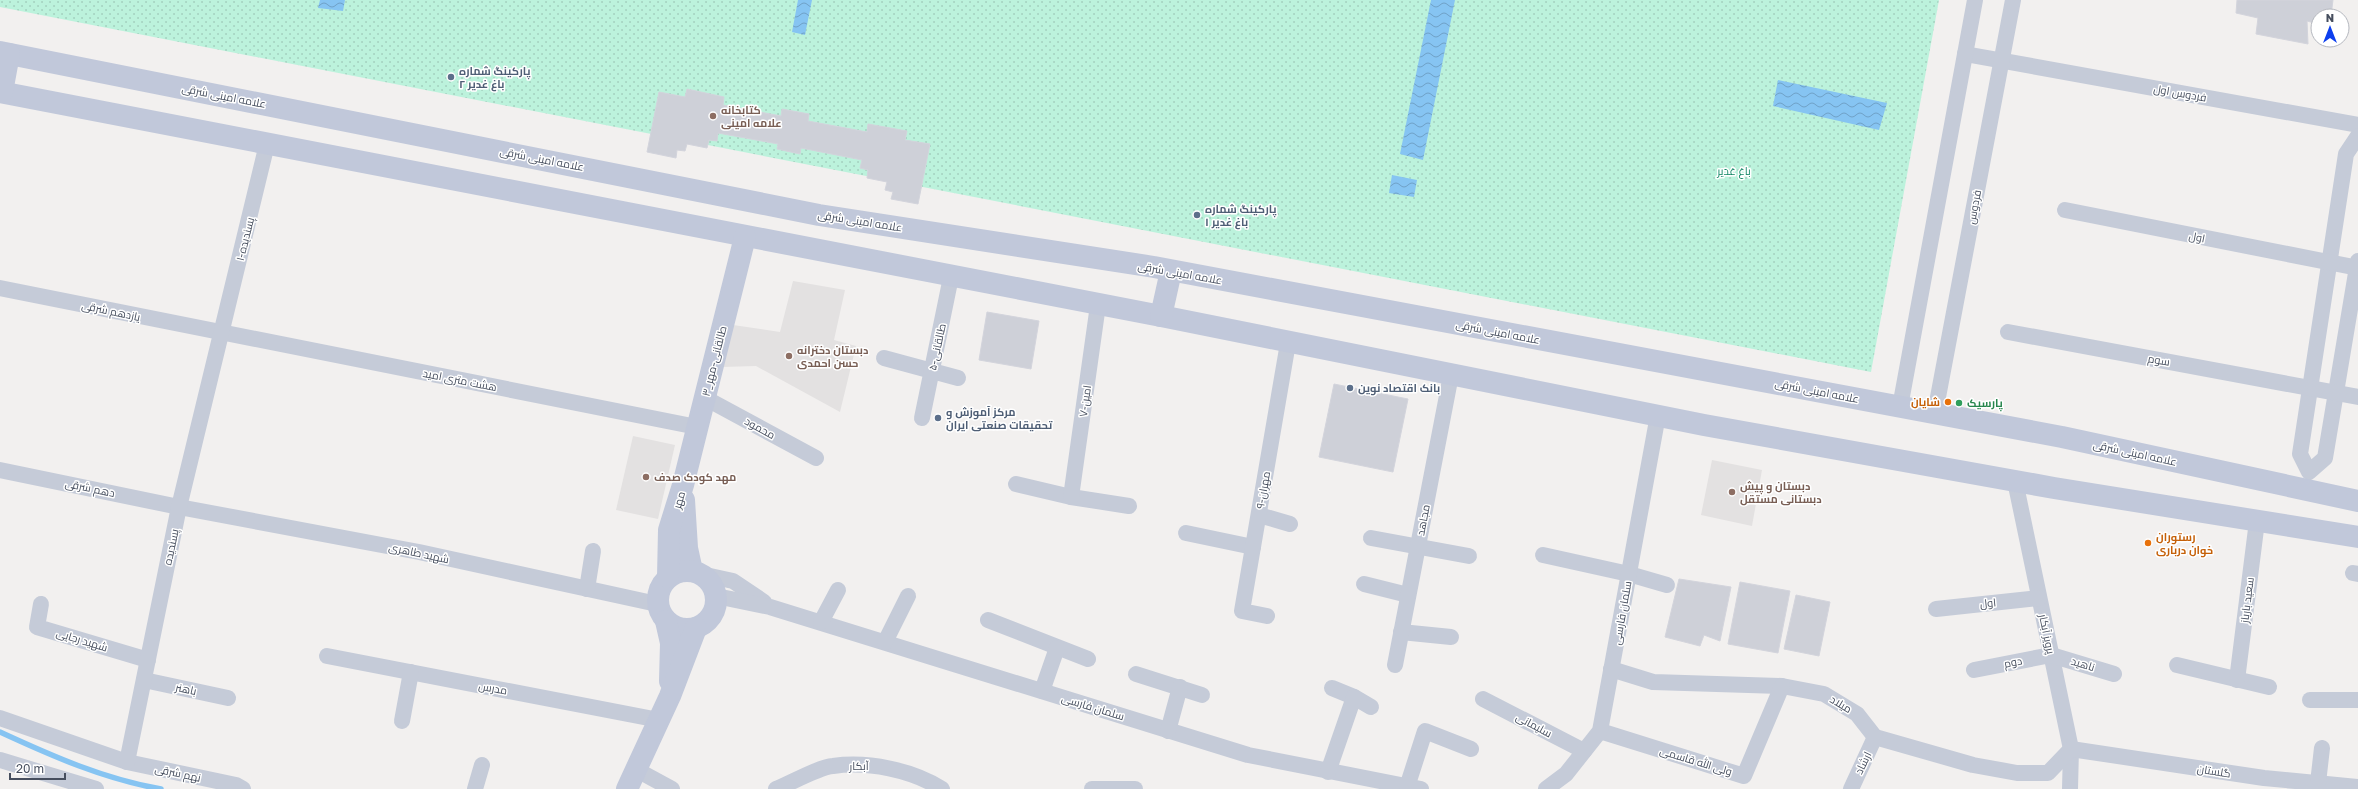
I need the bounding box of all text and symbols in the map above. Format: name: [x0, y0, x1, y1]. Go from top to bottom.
north arrow: [2310, 8, 2350, 48]
text: N: [2326, 11, 2334, 24]
place label: پارکینگ شماره ۲ باغ غدیر: [459, 64, 530, 92]
marker: پارکینگ شماره ۲ باغ غدیر: [446, 72, 456, 82]
street label: علامه امینی شرقی: [181, 81, 267, 111]
street label: فردوس اول: [2152, 81, 2208, 105]
place label: کتابخانه علامه امینی: [721, 103, 782, 130]
marker: کتابخانه علامه امینی: [708, 111, 718, 121]
street label: علامه امینی شرقی: [499, 144, 585, 174]
park label: باغ غدیر: [1716, 164, 1751, 179]
street label: فردوس: [1964, 189, 1984, 225]
place label: پارکینگ شماره ۱ باغ غدیر: [1205, 202, 1276, 230]
street label: علامه امینی شرقی: [817, 207, 903, 235]
marker: پارکینگ شماره ۱ باغ غدیر: [1192, 210, 1202, 220]
street label: ۱-پسندیده: [233, 216, 257, 262]
street label: اول: [2188, 229, 2206, 245]
street label: علامه امینی شرقی: [1137, 259, 1223, 287]
street label: یازدهم شرقی: [80, 298, 142, 325]
street label: علامه امینی شرقی: [1455, 317, 1541, 347]
street label: ۵-طالقانی: [925, 322, 949, 372]
street label: ۳_طالقانی-مهر: [698, 324, 730, 398]
place label: دبستان دخترانه حسن احمدی: [797, 343, 869, 370]
marker: دبستان دخترانه حسن احمدی: [784, 351, 794, 361]
street label: سوم: [2147, 351, 2171, 370]
street label: هشت متری امید: [422, 366, 498, 394]
street label: علامه امینی شرقی: [1774, 376, 1860, 406]
place label: بانک اقتصاد نوین: [1358, 381, 1440, 396]
marker: بانک اقتصاد نوین: [1345, 383, 1355, 393]
street label: ۷-امین: [1076, 384, 1094, 418]
place label: شایان: [1911, 395, 1940, 409]
place label: پارسیک: [1967, 396, 2003, 412]
marker: شایان: [1943, 397, 1953, 407]
marker: پارسیک: [1954, 398, 1964, 408]
place label: مرکز آموزش و تحقیقات صنعتی ایران: [946, 405, 1053, 432]
marker: مرکز آموزش و تحقیقات صنعتی ایران: [933, 413, 943, 423]
street label: محمود: [742, 414, 778, 442]
street label: علامه امینی شرقی: [2092, 437, 2178, 469]
place label: مهد کودک صدف: [654, 470, 736, 485]
street label: ۹-مهران: [1253, 470, 1273, 510]
marker: مهد کودک صدف: [641, 472, 651, 482]
street label: دهم شرقی: [64, 476, 116, 501]
place label: دبستان و پیش دبستانی مستقل: [1740, 479, 1822, 506]
marker: دبستان و پیش دبستانی مستقل: [1727, 487, 1737, 497]
street label: مهر: [669, 490, 688, 511]
street label: مجاهد: [1413, 503, 1432, 537]
street label: پسندیده: [160, 528, 182, 566]
place label: رستوران خوان درباری: [2156, 530, 2213, 558]
marker: رستوران خوان درباری: [2143, 538, 2153, 548]
street label: شهید طاهری: [387, 540, 451, 566]
street label: سعید باریاز: [2237, 576, 2257, 625]
street label: سلمان فارسی: [1609, 580, 1635, 646]
street label: اول: [1979, 595, 1997, 611]
street label: پرویز آبکار: [2036, 612, 2058, 655]
street label: شهید رجایی: [55, 626, 109, 654]
street label: دوم: [2003, 653, 2023, 672]
street label: ناهید: [2070, 654, 2097, 673]
street label: مدرس: [477, 678, 509, 698]
street label: باهنر: [173, 680, 198, 698]
street label: سلمان فارسی: [1060, 691, 1126, 723]
street label: میلاد: [1828, 692, 1854, 715]
street label: سلیمانی: [1513, 710, 1555, 740]
street label: ولی الله قاسمی: [1658, 742, 1734, 779]
street label: ارشاد: [1852, 749, 1874, 777]
scale bar: [10, 755, 65, 781]
street label: آبکار: [848, 759, 869, 773]
text: 20 m: [16, 761, 44, 776]
street label: نهم شرقی: [154, 761, 202, 786]
street label: گلستان: [2196, 761, 2232, 781]

